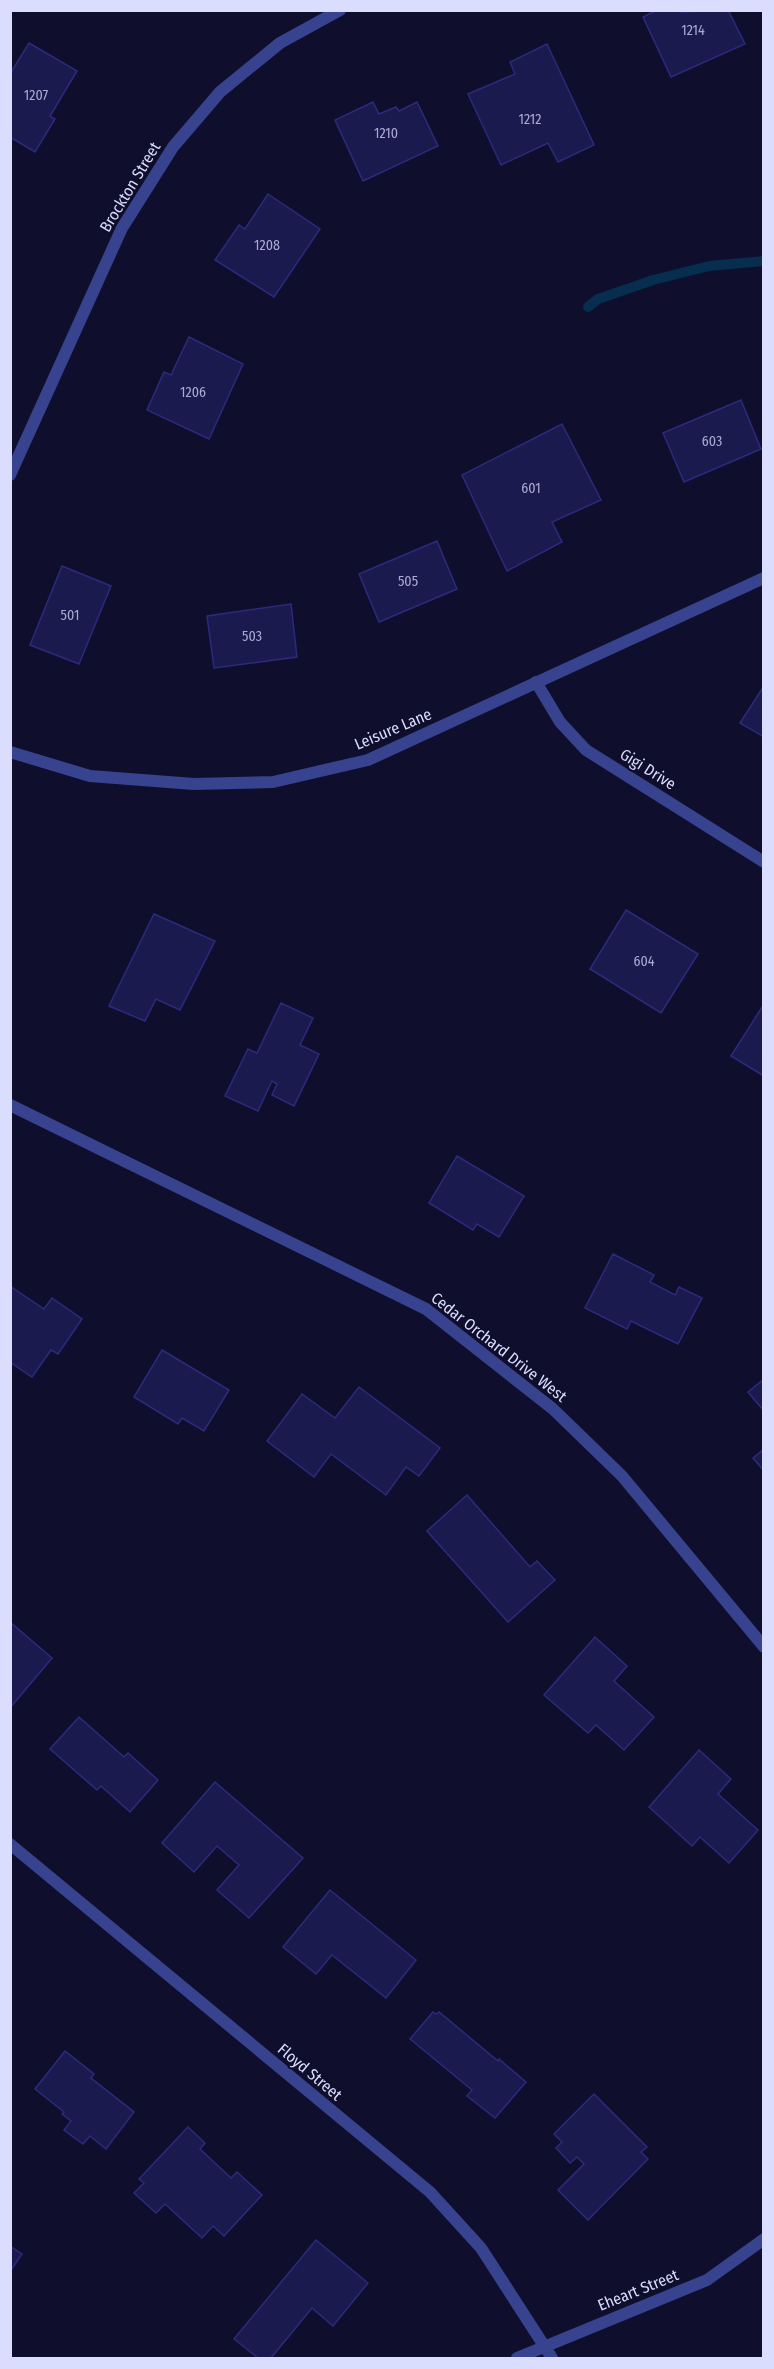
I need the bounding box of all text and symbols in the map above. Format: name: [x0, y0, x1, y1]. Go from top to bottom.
house number: 1214: [681, 22, 705, 39]
house number: 1207: [24, 87, 48, 104]
house number: 1212: [519, 111, 541, 128]
house number: 1210: [374, 125, 398, 142]
street label: Brockton Street: [96, 138, 165, 235]
house number: 1208: [254, 237, 280, 254]
house number: 1206: [180, 384, 206, 401]
house number: 603: [702, 433, 722, 450]
house number: 601: [521, 480, 541, 497]
house number: 505: [398, 573, 418, 590]
house number: 501: [61, 607, 79, 624]
house number: 503: [242, 628, 262, 645]
street label: Leisure Lane: [352, 704, 434, 754]
street label: Gigi Drive: [617, 744, 680, 794]
house number: 604: [633, 953, 655, 970]
street label: Cedar Orchard Drive West: [427, 1288, 571, 1406]
street label: Floyd Street: [274, 2040, 347, 2105]
street label: Eheart Street: [595, 2265, 682, 2315]

